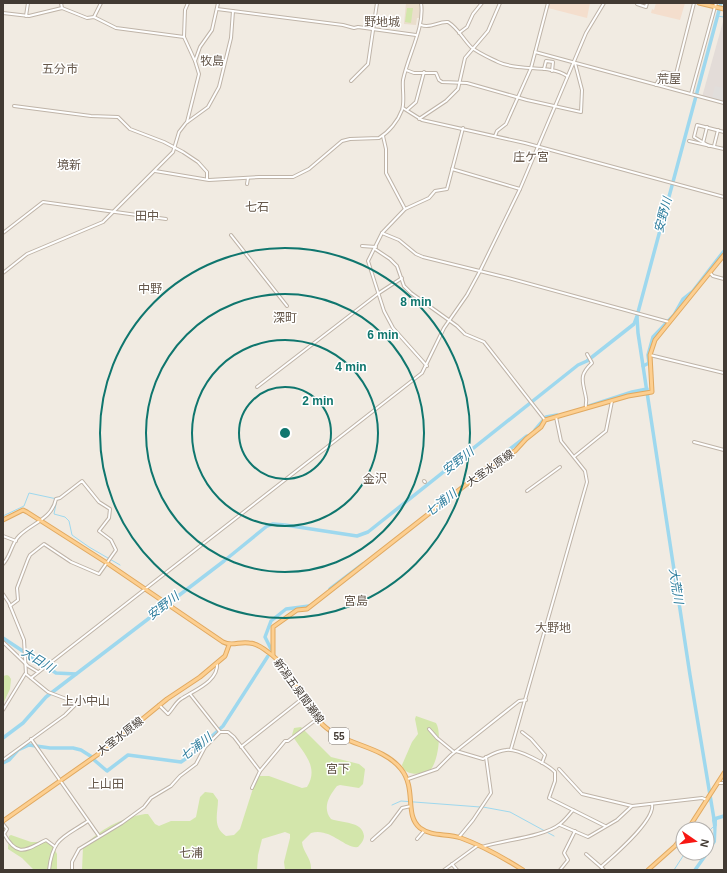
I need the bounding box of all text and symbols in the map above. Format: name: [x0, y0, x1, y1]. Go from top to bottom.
district label: 野地城: [364, 15, 400, 29]
district label: 牧島: [200, 54, 224, 68]
district label: 五分市: [42, 62, 78, 76]
district label: 荒屋: [657, 72, 681, 86]
district label: 庄ケ宮: [513, 150, 549, 164]
district label: 境新: [57, 158, 81, 172]
water label: 安野川: [652, 194, 675, 234]
district label: 七石: [245, 200, 269, 214]
district label: 田中: [135, 209, 159, 223]
district label: 中野: [138, 282, 162, 296]
text: 8 min: [400, 295, 432, 309]
district label: 深町: [273, 311, 297, 325]
text: 6 min: [367, 328, 399, 342]
text: 4 min: [335, 360, 367, 374]
text: 2 min: [302, 394, 334, 408]
centre of rings: [278, 426, 292, 440]
water label: 安野川: [440, 443, 478, 478]
street label: 大室水原線: [464, 447, 516, 489]
district label: 金沢: [363, 472, 387, 486]
water label: 七浦川: [423, 485, 461, 520]
water label: 大荒川: [666, 567, 686, 607]
water label: 安野川: [145, 588, 183, 623]
district label: 宮島: [344, 594, 368, 608]
district label: 大野地: [535, 621, 571, 635]
water label: 大日川: [19, 645, 59, 676]
street label: 新潟五泉間瀬線: [272, 656, 326, 726]
district label: 上小中山: [62, 694, 110, 708]
street label: 大室水原線: [95, 714, 145, 758]
road number: 55: [329, 728, 349, 744]
water label: 七浦川: [178, 729, 216, 764]
district label: 宮下: [326, 762, 350, 776]
district label: 上山田: [88, 777, 124, 791]
north arrow: [675, 821, 715, 861]
text: N: [698, 838, 711, 849]
district label: 七浦: [179, 846, 203, 860]

